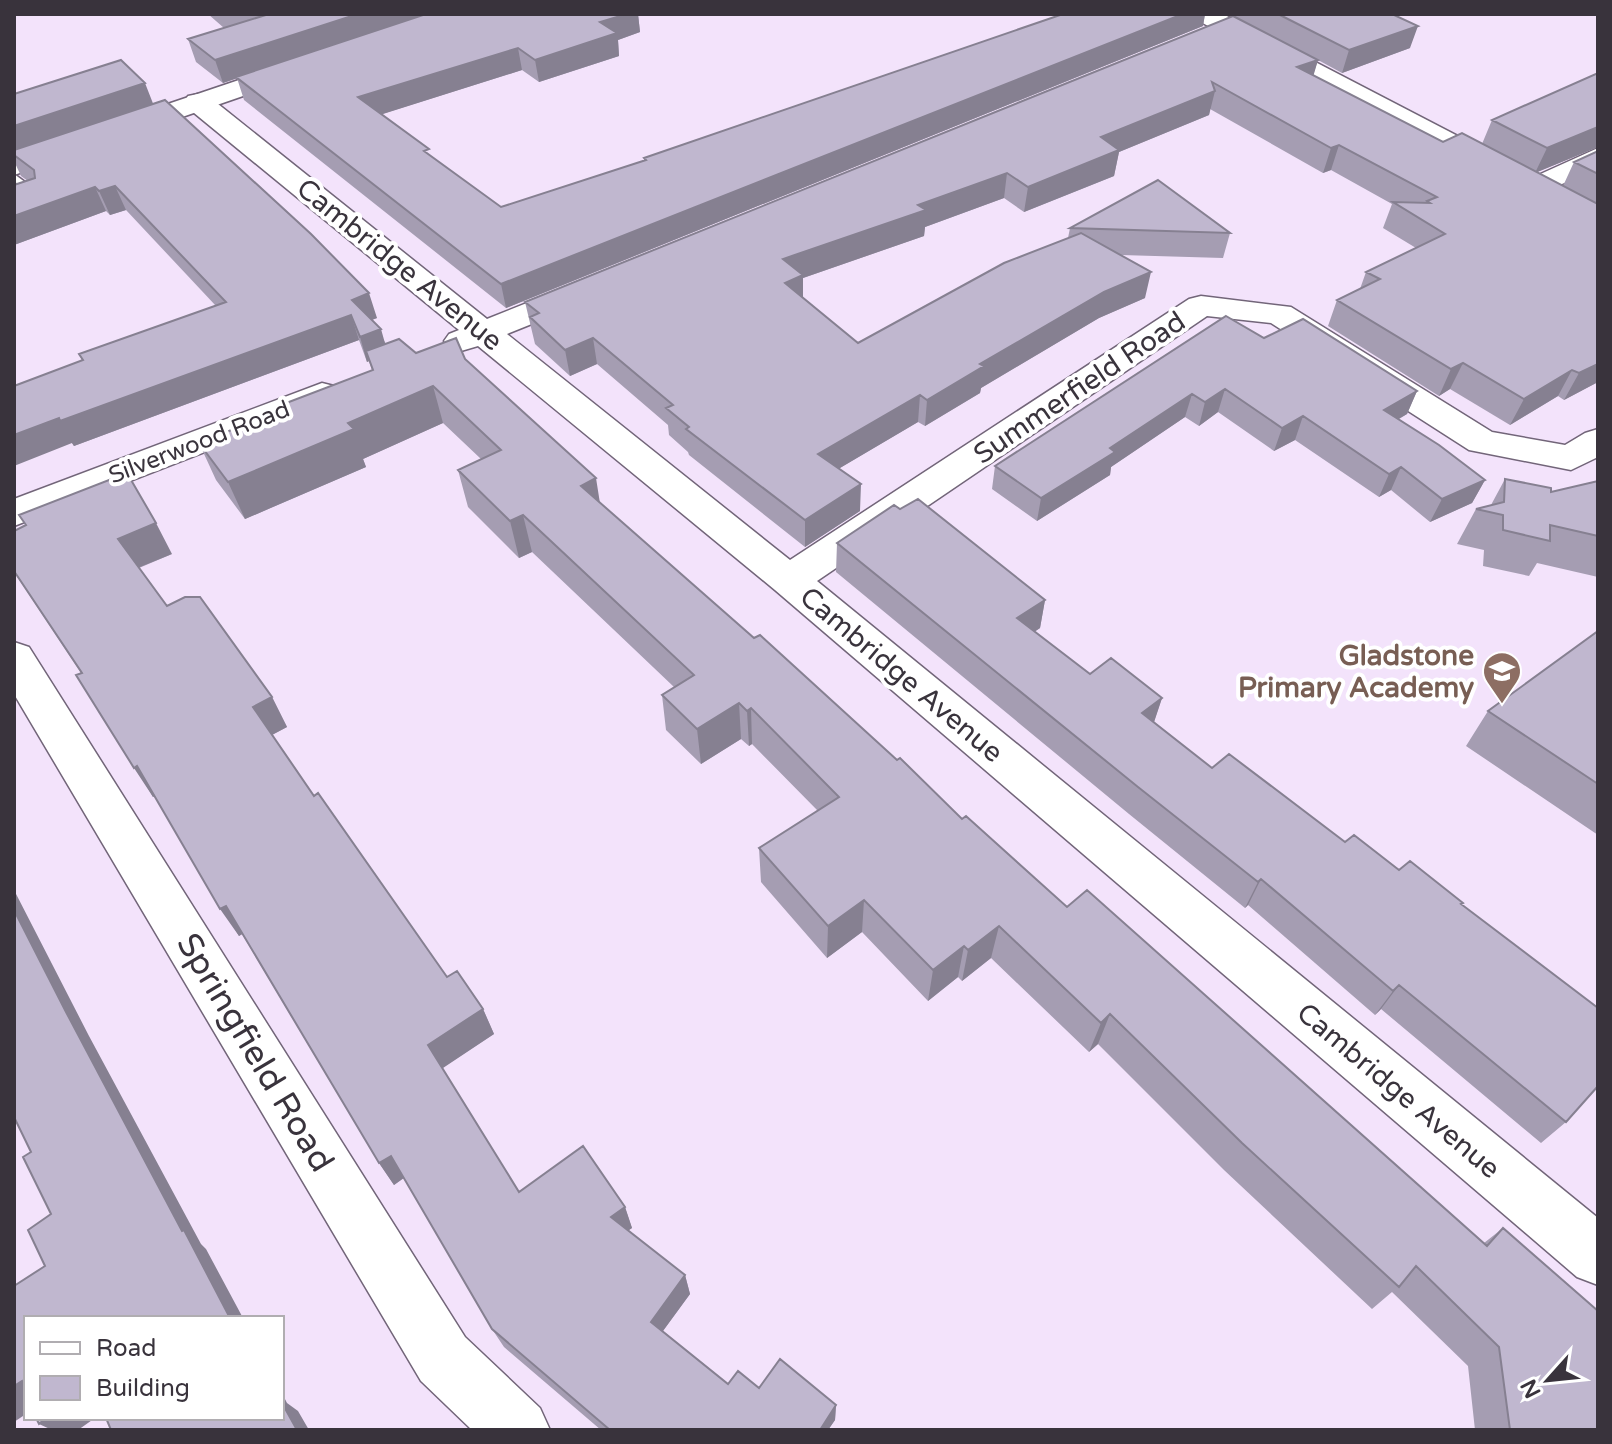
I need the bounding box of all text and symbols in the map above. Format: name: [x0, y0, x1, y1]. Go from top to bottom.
street label: Cambridge Avenue: [290, 171, 509, 358]
street label: Summerfield Road: [967, 304, 1192, 471]
street label: Silverwood Road: [105, 395, 294, 490]
street label: Cambridge Avenue: [793, 580, 1010, 770]
place label: Gladstone Primary Academy: [1238, 639, 1474, 705]
school or university icon: Gladstone Primary Academy: [1481, 650, 1523, 705]
street label: Springfield Road: [167, 926, 342, 1179]
street label: Cambridge Avenue: [1290, 996, 1507, 1186]
legend: [24, 1316, 284, 1420]
text: Road: [96, 1334, 156, 1363]
north arrow: [1508, 1340, 1588, 1420]
text: Building: [96, 1374, 190, 1403]
text: N: [1515, 1375, 1547, 1402]

